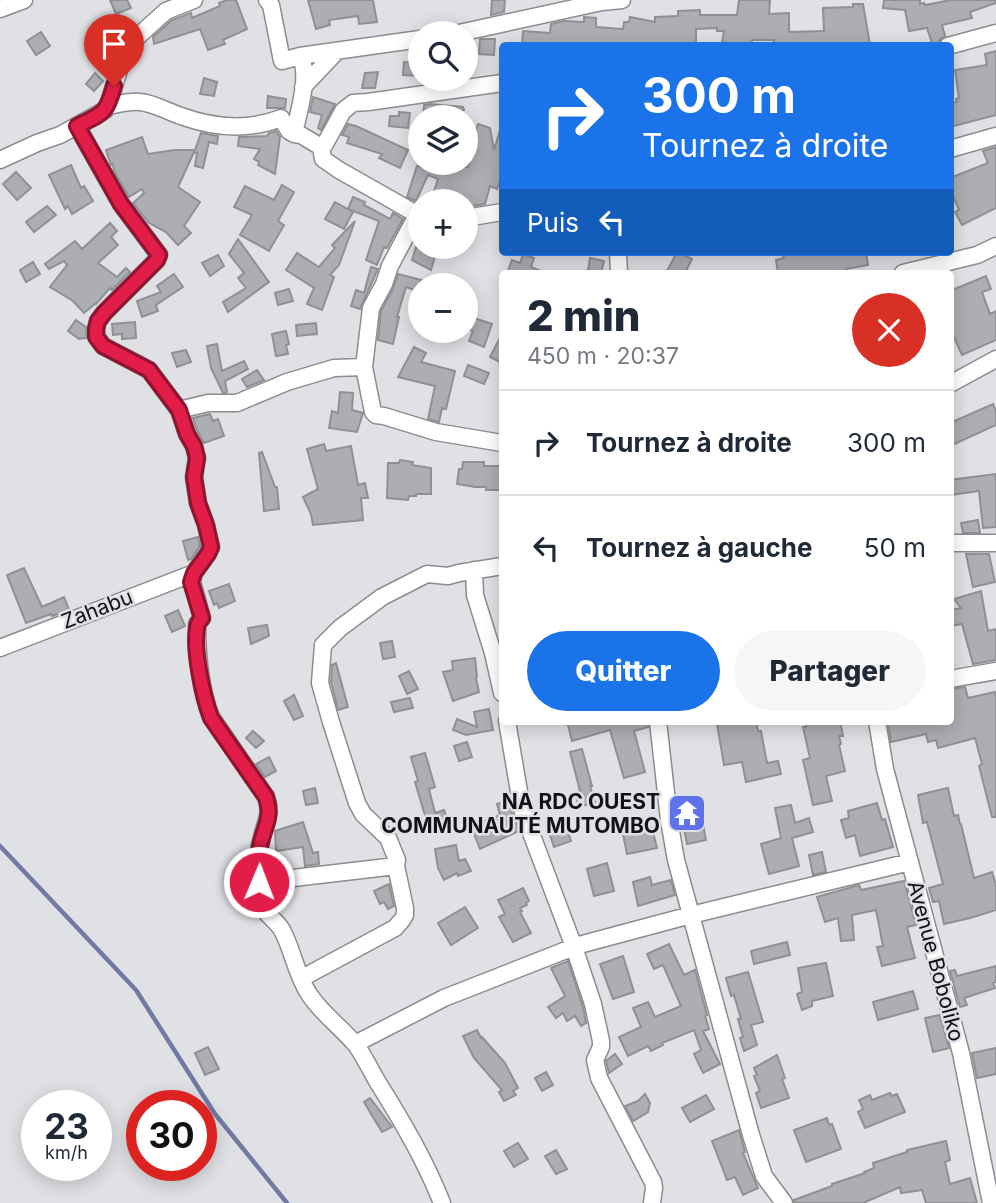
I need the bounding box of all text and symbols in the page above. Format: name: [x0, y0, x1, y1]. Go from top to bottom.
pin: [84, 14, 144, 86]
map controls: [408, 21, 478, 343]
button: search: [408, 21, 478, 91]
icon: arrive: [95, 25, 133, 63]
text: 300 m: [642, 66, 796, 125]
icon: right: [527, 70, 618, 161]
button: layers: [408, 105, 478, 175]
text: Tournez à droite: [642, 126, 888, 165]
button: +: [408, 189, 478, 259]
icon: left: [593, 203, 631, 241]
text: Puis: [527, 207, 579, 238]
button: −: [408, 273, 478, 343]
text: 2 min: [527, 290, 641, 341]
button: close: [852, 293, 926, 367]
text: 450 m · 20:37: [527, 342, 679, 370]
icon: right: [527, 424, 565, 462]
text: Tournez à droite: [586, 427, 792, 458]
text: 300 m: [847, 427, 926, 458]
icon: left: [527, 529, 565, 567]
text: Tournez à gauche: [586, 532, 812, 563]
text: 50 m: [864, 532, 926, 563]
street label: Zahabu: [58, 584, 136, 634]
button: Quitter: [527, 631, 720, 711]
button: Partager: [734, 631, 926, 711]
place label: NA RDC OUEST COMMUNAUTÉ MUTOMBO: [381, 789, 660, 838]
temple icon: NA RDC OUEST COMMUNAUTÉ MUTOMBO: [666, 792, 708, 834]
position arrow: [222, 845, 296, 919]
street label: Avenue Boboliko: [903, 878, 969, 1044]
speed limit sign: 30: [126, 1090, 217, 1181]
text: 23: [44, 1105, 89, 1147]
text: km/h: [45, 1142, 88, 1163]

